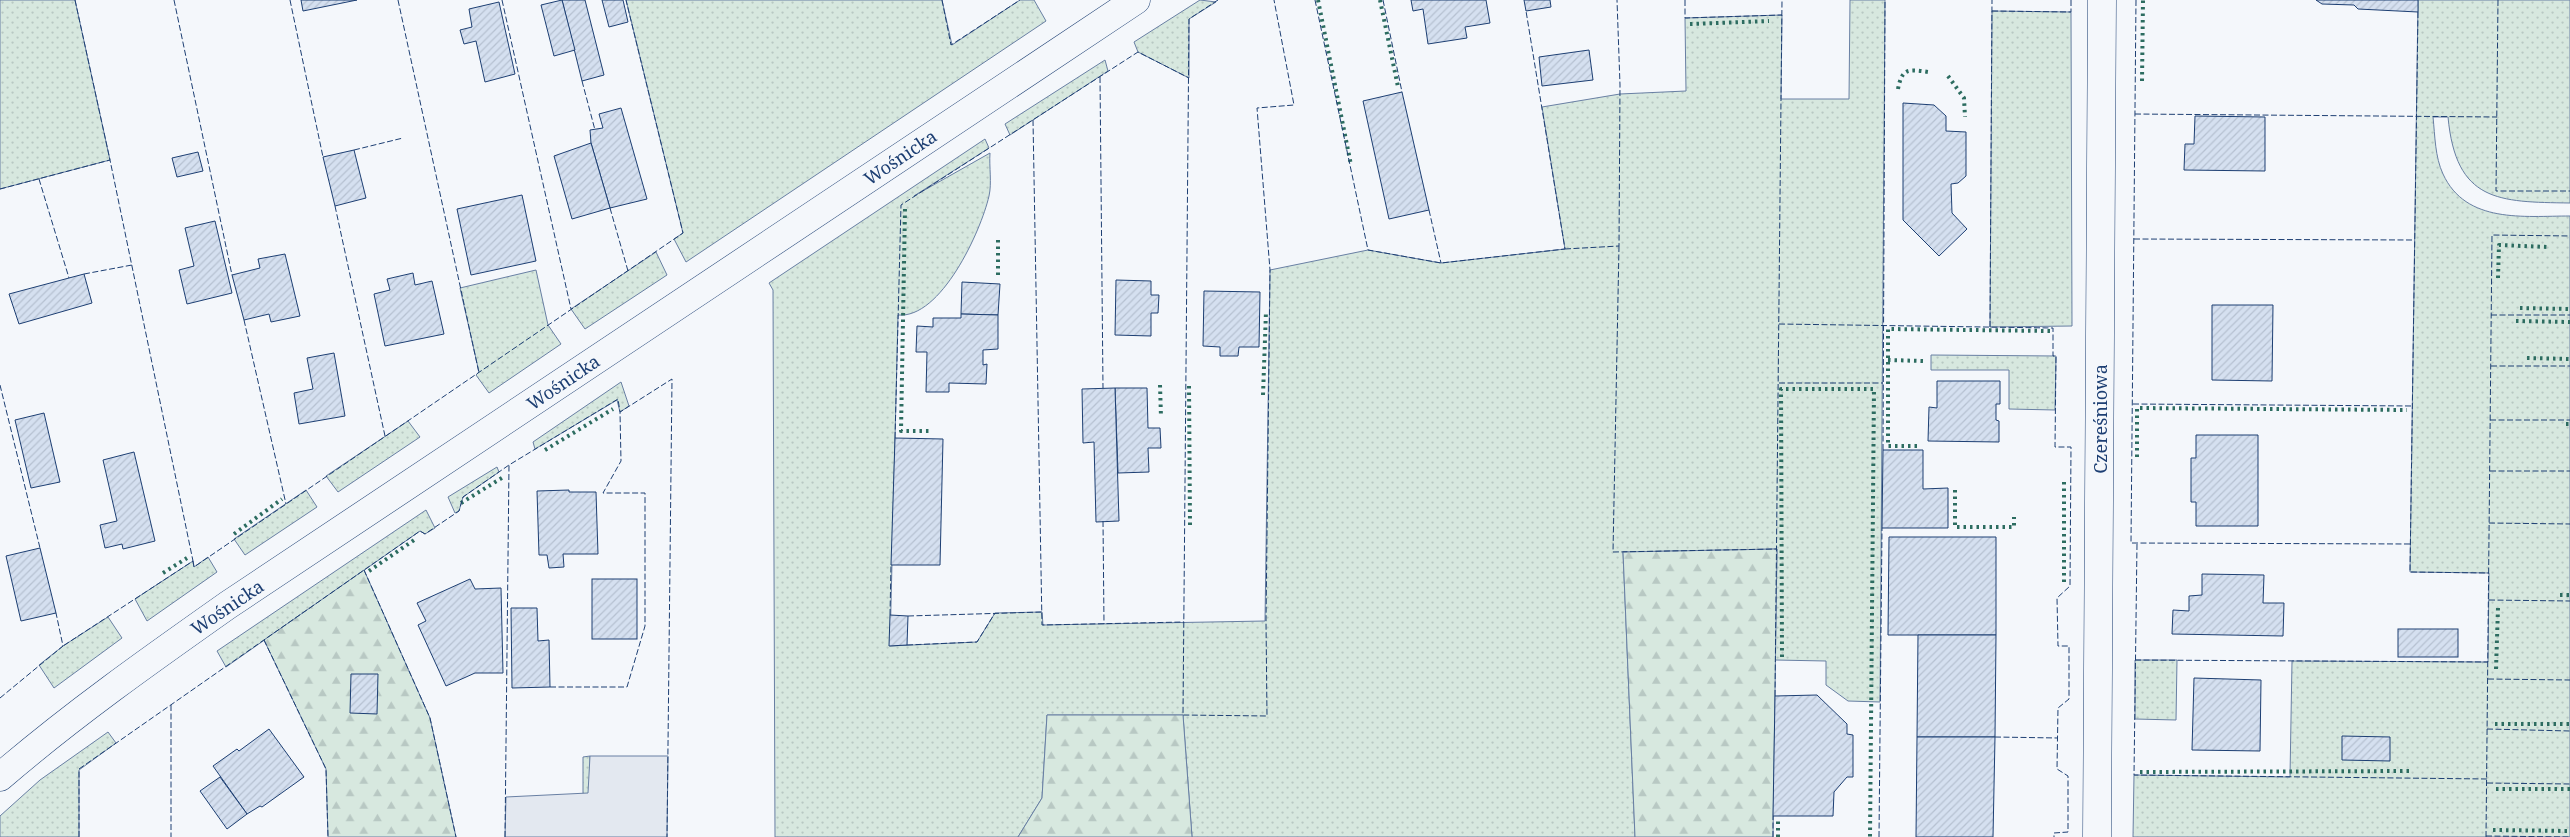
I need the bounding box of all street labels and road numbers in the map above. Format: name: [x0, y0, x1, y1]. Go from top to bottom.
street label: Wośnicka: [859, 124, 941, 190]
street label: Wośnicka: [522, 349, 604, 415]
street label: Czereśniowa: [2088, 364, 2112, 474]
street label: Wośnicka: [186, 574, 268, 640]

